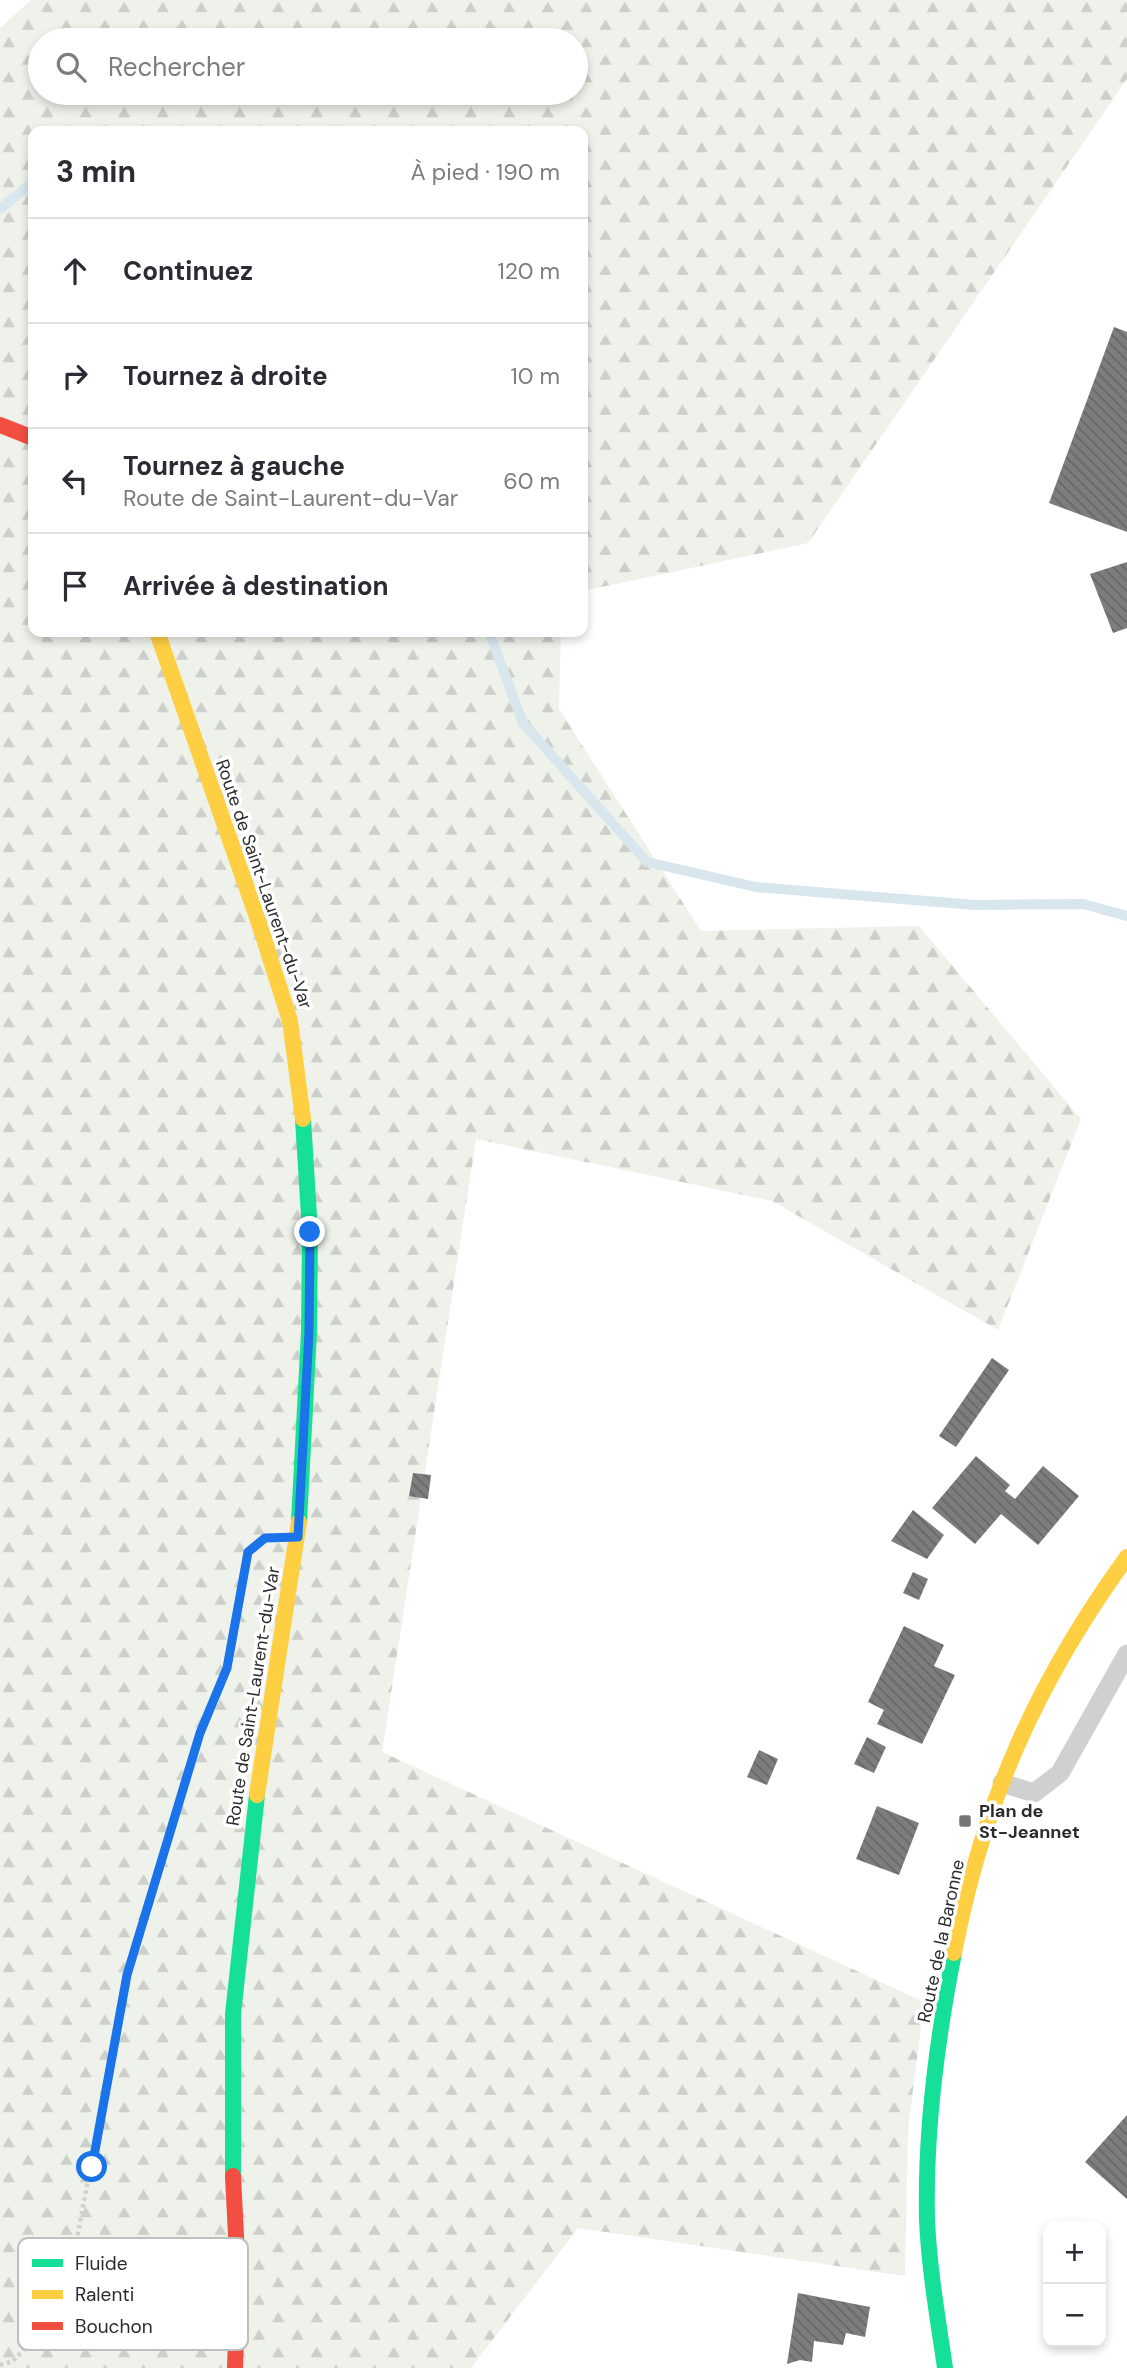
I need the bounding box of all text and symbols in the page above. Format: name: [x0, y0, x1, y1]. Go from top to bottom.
search box: [28, 28, 588, 105]
icon: search: [52, 48, 90, 86]
text: Rechercher: [108, 50, 245, 84]
text: 3 min: [56, 152, 136, 191]
text: À pied · 190 m: [410, 157, 560, 187]
icon: ahead: [56, 252, 94, 290]
text: Continuez: [123, 254, 253, 288]
text: 120 m: [497, 256, 560, 286]
icon: right: [56, 357, 94, 395]
text: Tournez à droite: [123, 359, 328, 393]
text: 10 m: [510, 361, 560, 391]
text: Tournez à gauche: [123, 449, 345, 483]
icon: left: [56, 462, 94, 500]
text: 60 m: [503, 466, 560, 496]
text: Route de Saint-Laurent-du-Var: [123, 483, 458, 513]
icon: arrive: [56, 567, 94, 605]
text: Arrivée à destination: [123, 569, 389, 603]
street label: Route de Saint-Laurent-du-Var: [210, 756, 318, 1012]
route end: [294, 1216, 325, 1247]
street label: Route de Saint-Laurent-du-Var: [221, 1564, 285, 1827]
place label: Plan de St-Jeannet: [979, 1799, 1080, 1844]
marker: Plan de St-Jeannet: [957, 1813, 973, 1829]
street label: Route de la Baronne: [912, 1857, 970, 2025]
route start: [76, 2151, 107, 2182]
map controls: [1043, 2221, 1106, 2347]
button: +: [1043, 2221, 1106, 2284]
legend: [18, 2238, 248, 2350]
text: Fluide: [75, 2251, 128, 2276]
text: Ralenti: [75, 2282, 134, 2307]
button: −: [1043, 2284, 1106, 2347]
text: Bouchon: [75, 2314, 153, 2339]

